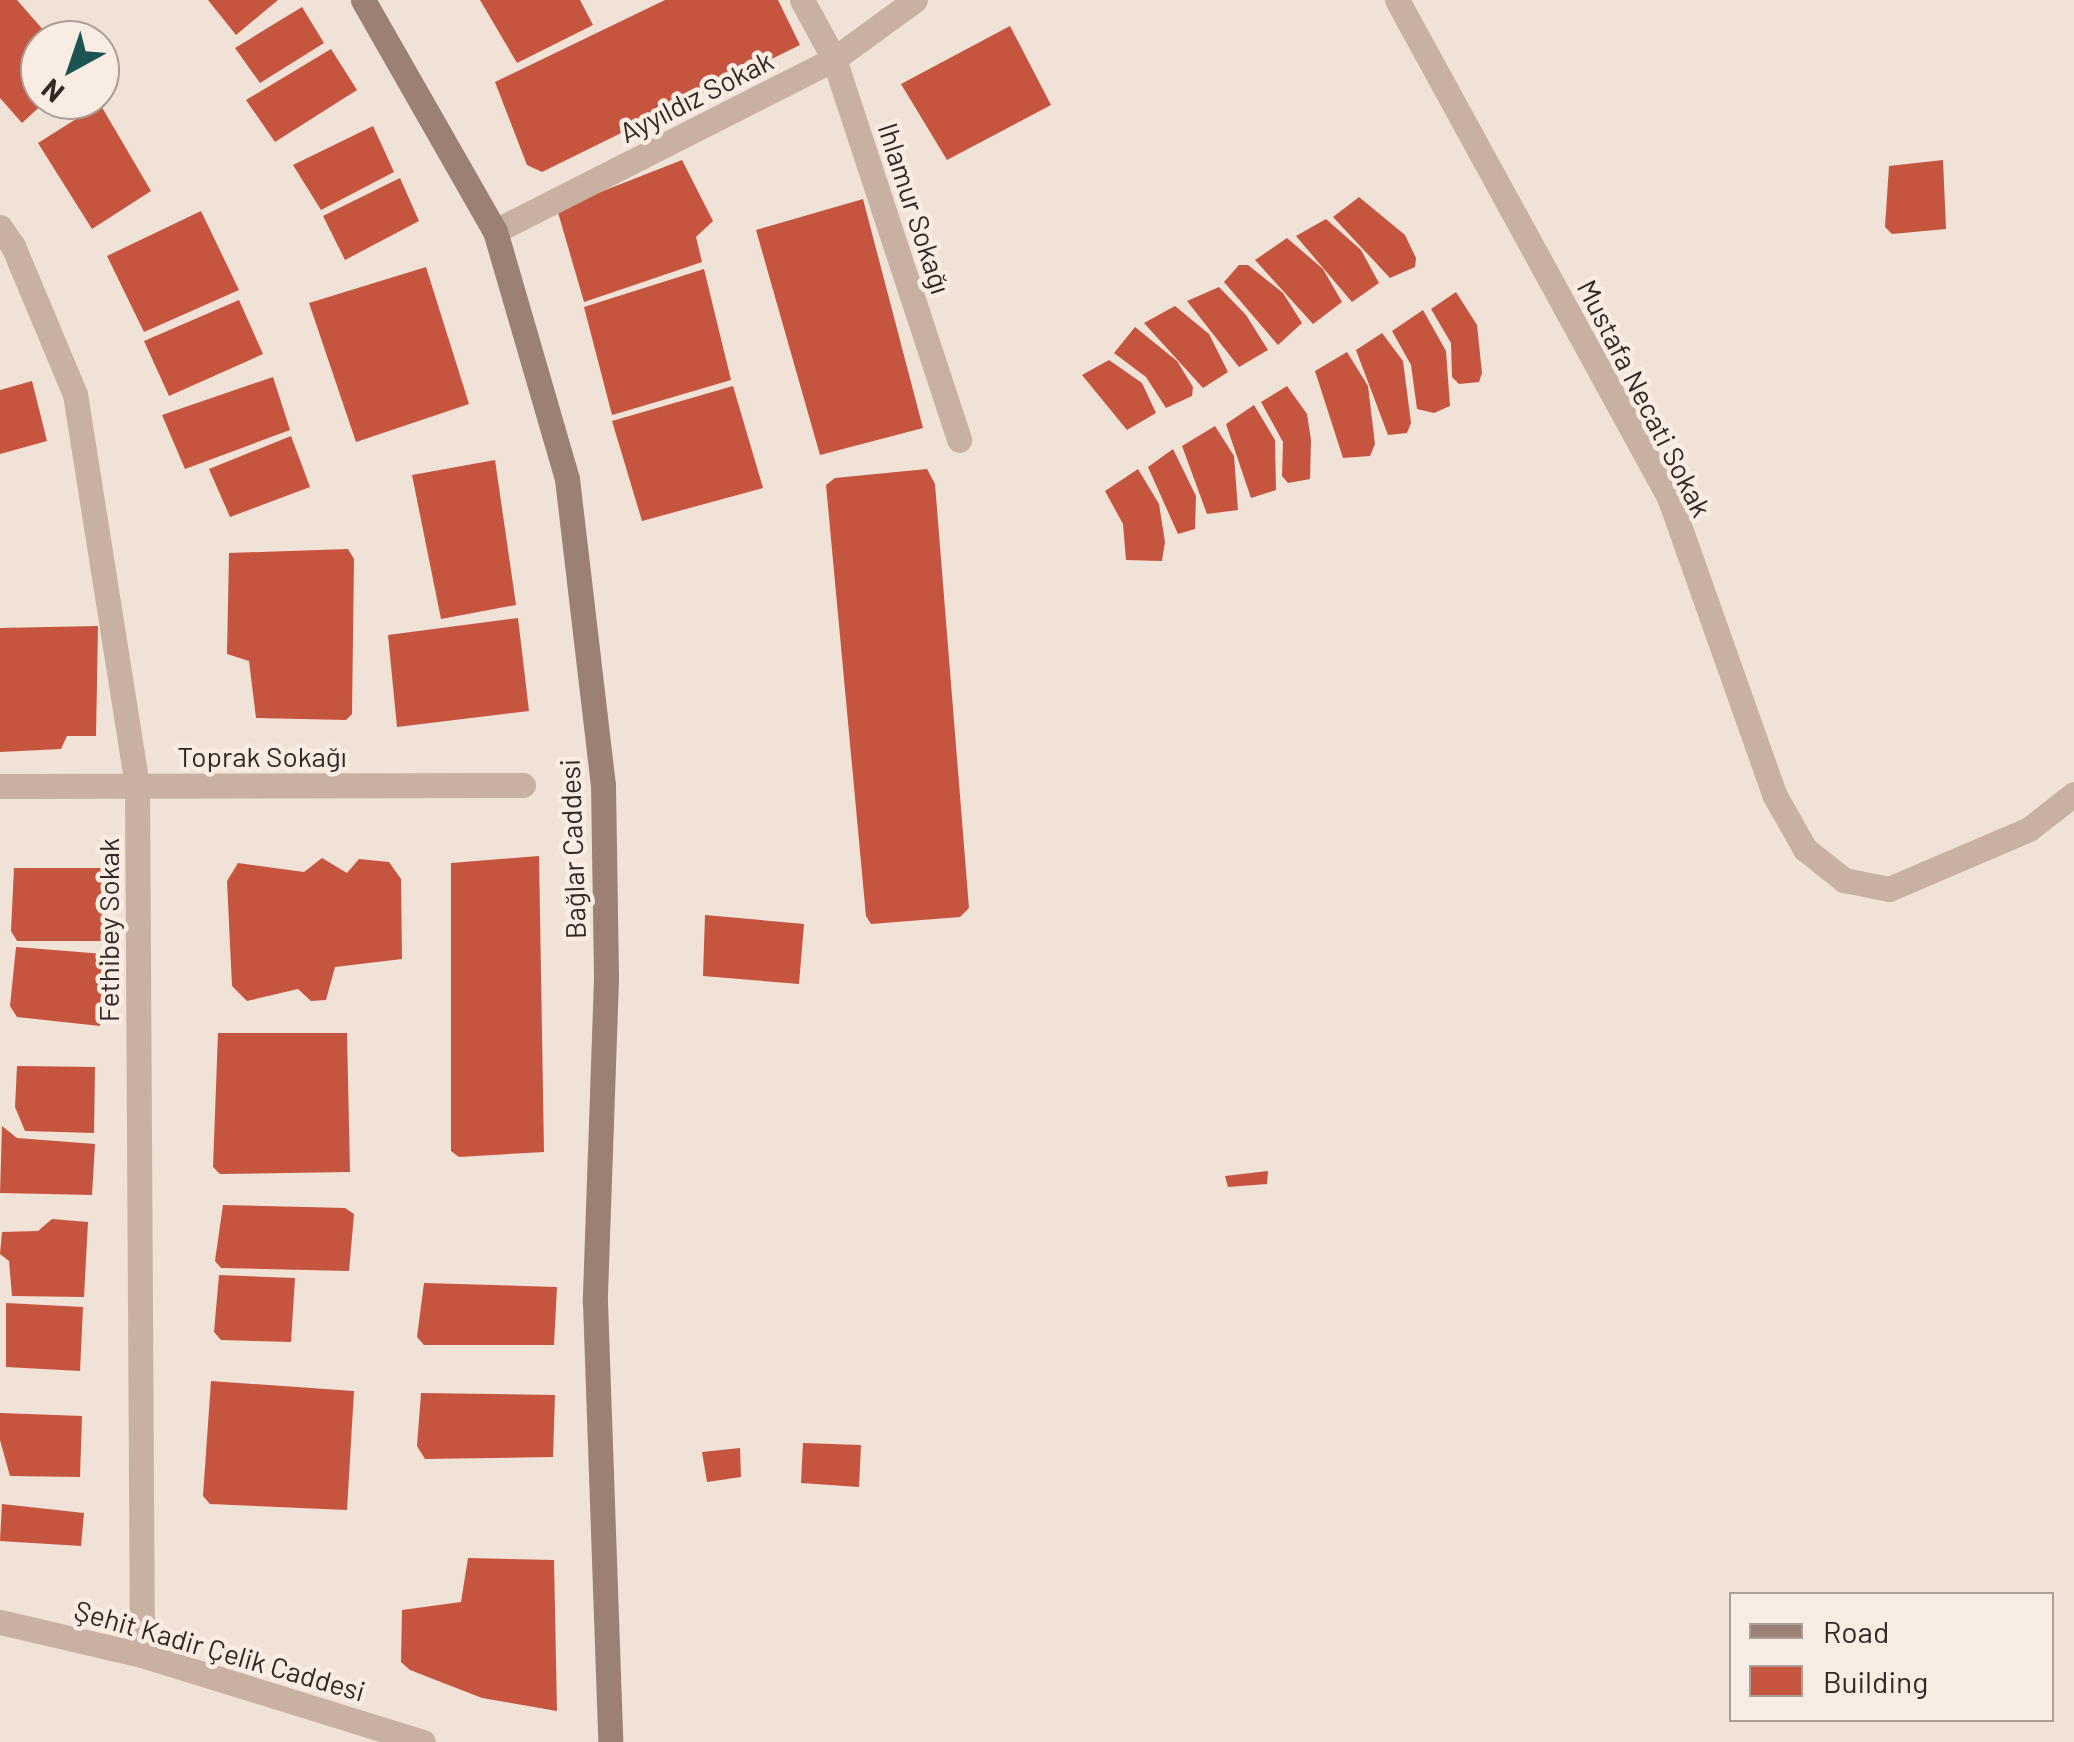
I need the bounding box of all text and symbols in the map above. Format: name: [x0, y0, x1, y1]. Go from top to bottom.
north arrow: [20, 20, 120, 120]
street label: Ayyıldız Sokak: [614, 43, 778, 149]
text: N: [34, 72, 70, 110]
street label: Ihlamur Sokağı: [872, 118, 958, 298]
street label: Mustafa Necati Sokak: [1571, 274, 1719, 522]
street label: Toprak Sokağı: [177, 739, 347, 773]
street label: Bağlar Caddesi: [552, 758, 592, 940]
street label: Fethibey Sokak: [91, 838, 125, 1022]
street label: Şehit Kadir Çelik Caddesi: [71, 1592, 369, 1708]
legend: [1729, 1592, 2054, 1722]
text: Road: [1823, 1613, 1889, 1649]
text: Building: [1823, 1663, 1928, 1699]

